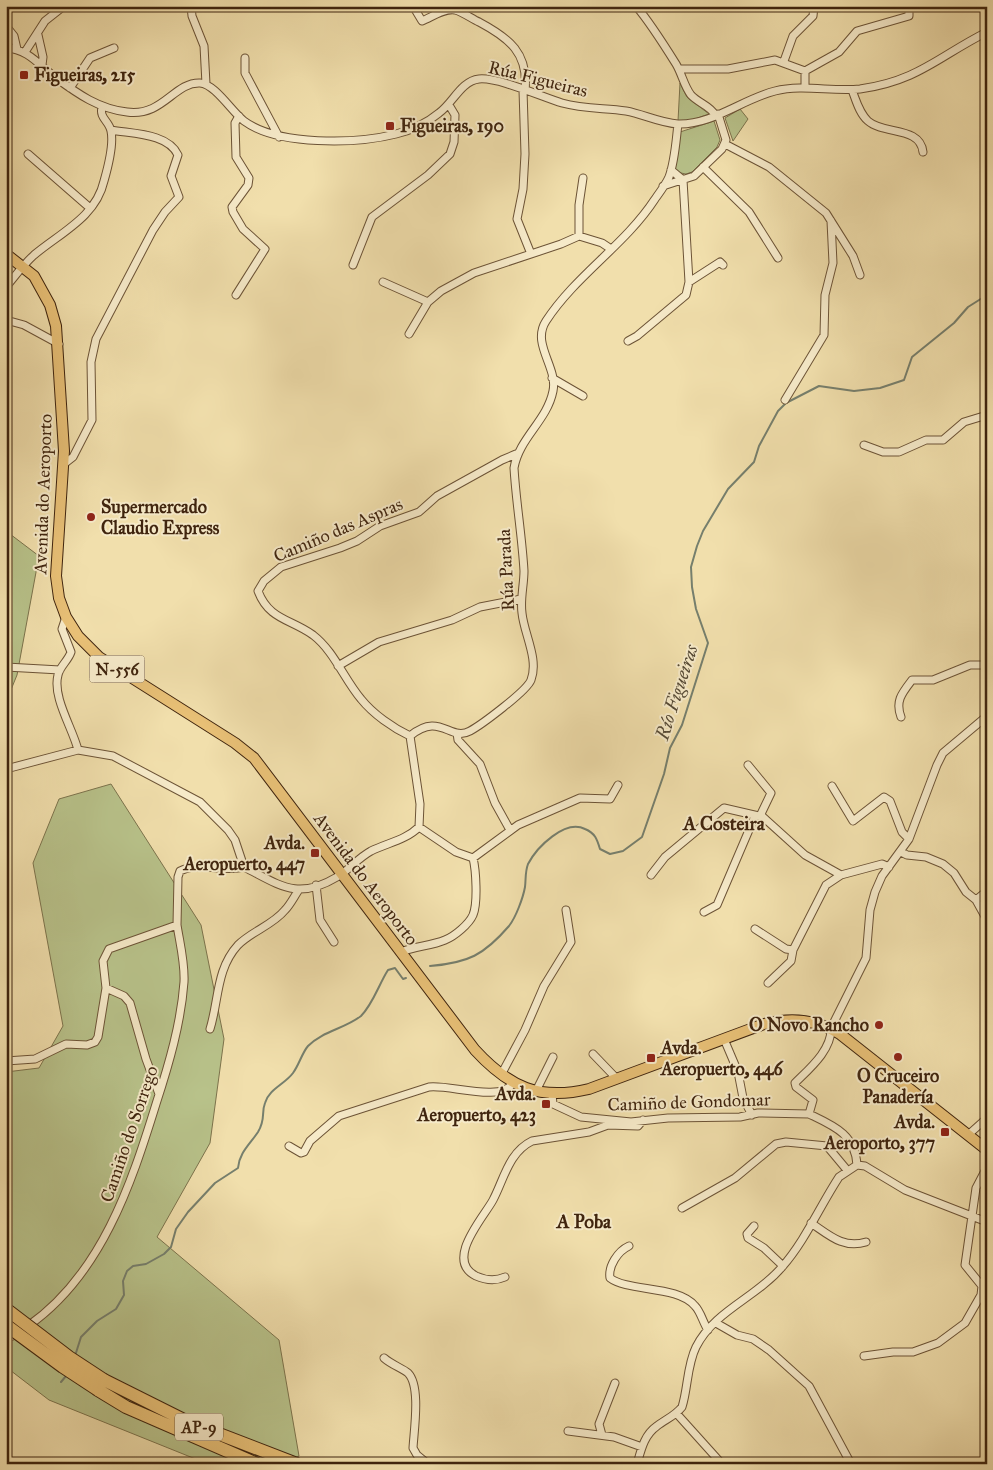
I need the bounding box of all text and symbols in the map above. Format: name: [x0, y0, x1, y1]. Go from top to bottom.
street label: Rúa Figueiras: [486, 56, 590, 103]
place label: Figueiras, 215: [34, 64, 136, 87]
marker: Figueiras, 215: [18, 69, 30, 81]
place label: Figueiras, 190: [400, 115, 504, 138]
marker: Figueiras, 190: [384, 120, 396, 132]
street label: Avenida do Aeroporto: [29, 413, 57, 576]
street label: Camiño das Aspras: [270, 493, 406, 567]
place label: Supermercado Claudio Express: [101, 496, 220, 540]
marker: Supermercado Claudio Express: [85, 511, 97, 523]
street label: Rúa Parada: [493, 528, 519, 612]
water label: Río Figueiras: [650, 641, 703, 744]
road number: N-556: [90, 656, 144, 682]
street label: Avenida do Aeroporto: [308, 808, 423, 950]
district label: A Costeira: [681, 812, 766, 835]
place label: Avda. Aeropuerto, 447: [183, 832, 305, 876]
marker: Avda. Aeropuerto, 447: [309, 847, 321, 859]
place label: O Novo Rancho: [749, 1014, 869, 1036]
marker: O Novo Rancho: [873, 1019, 885, 1031]
place label: Avda. Aeropuerto, 446: [660, 1037, 783, 1081]
marker: O Cruceiro Panadería: [892, 1051, 904, 1063]
marker: Avda. Aeropuerto, 446: [645, 1052, 657, 1064]
street label: Camiño do Sorrego: [95, 1063, 164, 1205]
place label: O Cruceiro Panadería: [857, 1065, 939, 1108]
place label: Avda. Aeropuerto, 423: [417, 1083, 536, 1127]
street label: Camiño de Gondomar: [607, 1088, 771, 1116]
marker: Avda. Aeropuerto, 423: [540, 1098, 552, 1110]
place label: Avda. Aeroporto, 377: [823, 1111, 935, 1155]
marker: Avda. Aeroporto, 377: [939, 1126, 951, 1138]
district label: A Poba: [555, 1210, 612, 1233]
road number: AP-9: [175, 1414, 223, 1440]

